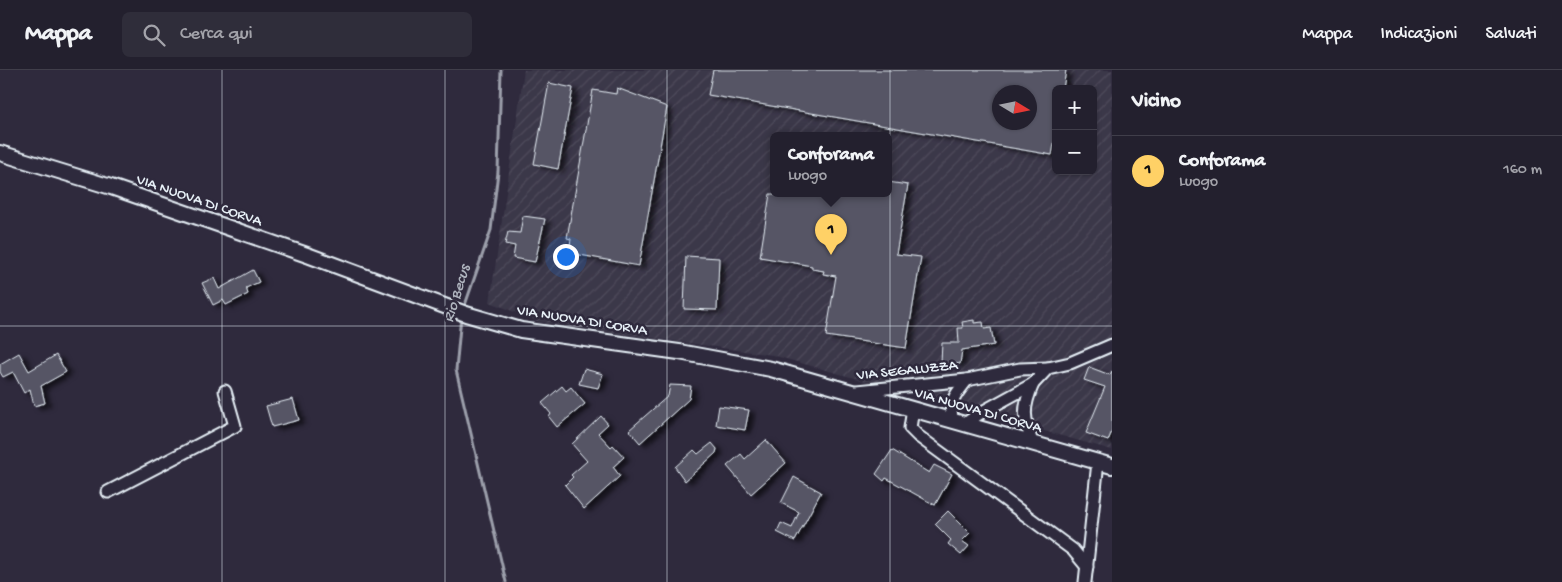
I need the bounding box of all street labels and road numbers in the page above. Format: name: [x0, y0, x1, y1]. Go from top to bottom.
street label: VIA NUOVA DI CORVA: [133, 171, 265, 231]
street label: VIA NUOVA DI CORVA: [515, 302, 650, 340]
street label: VIA SEGALUZZA: [855, 357, 959, 385]
street label: VIA NUOVA DI CORVA: [911, 384, 1045, 438]

